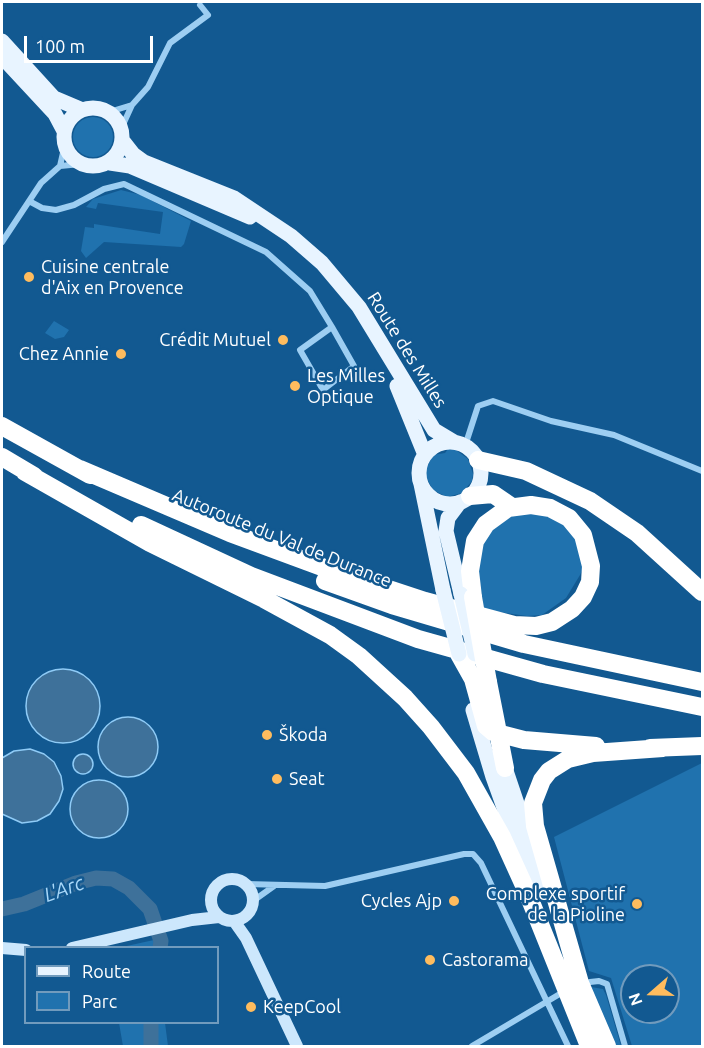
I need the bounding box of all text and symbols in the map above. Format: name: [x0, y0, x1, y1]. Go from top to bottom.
scale bar: [27, 24, 156, 62]
text: 100 m: [35, 36, 85, 56]
place label: Cuisine centrale d'Aix en Provence: [41, 256, 184, 298]
marker: Cuisine centrale d'Aix en Provence: [22, 270, 36, 284]
street label: Route des Milles: [363, 288, 451, 412]
place label: Crédit Mutuel: [159, 329, 271, 351]
marker: Crédit Mutuel: [276, 333, 290, 347]
place label: Chez Annie: [19, 343, 109, 365]
marker: Chez Annie: [114, 347, 128, 361]
place label: Les Milles Optique: [307, 365, 385, 407]
marker: Les Milles Optique: [288, 379, 302, 393]
street label: Autoroute du Val de Durance: [169, 484, 395, 592]
place label: Škoda: [279, 724, 327, 746]
marker: Škoda: [260, 728, 274, 742]
place label: Seat: [289, 768, 325, 790]
marker: Seat: [270, 772, 284, 786]
water label: L'Arc: [41, 871, 87, 907]
place label: Complexe sportif de la Pioline: [486, 883, 625, 926]
place label: Cycles Ajp: [361, 890, 442, 912]
marker: Cycles Ajp: [447, 894, 461, 908]
marker: Complexe sportif de la Pioline: [630, 897, 644, 911]
legend: [24, 946, 219, 1024]
place label: Castorama: [442, 949, 529, 971]
marker: Castorama: [423, 953, 437, 967]
text: Route: [82, 961, 131, 981]
north arrow: [620, 964, 680, 1024]
text: Parc: [82, 991, 117, 1011]
text: N: [624, 991, 645, 1008]
place label: KeepCool: [263, 996, 341, 1018]
marker: KeepCool: [244, 1000, 258, 1014]

